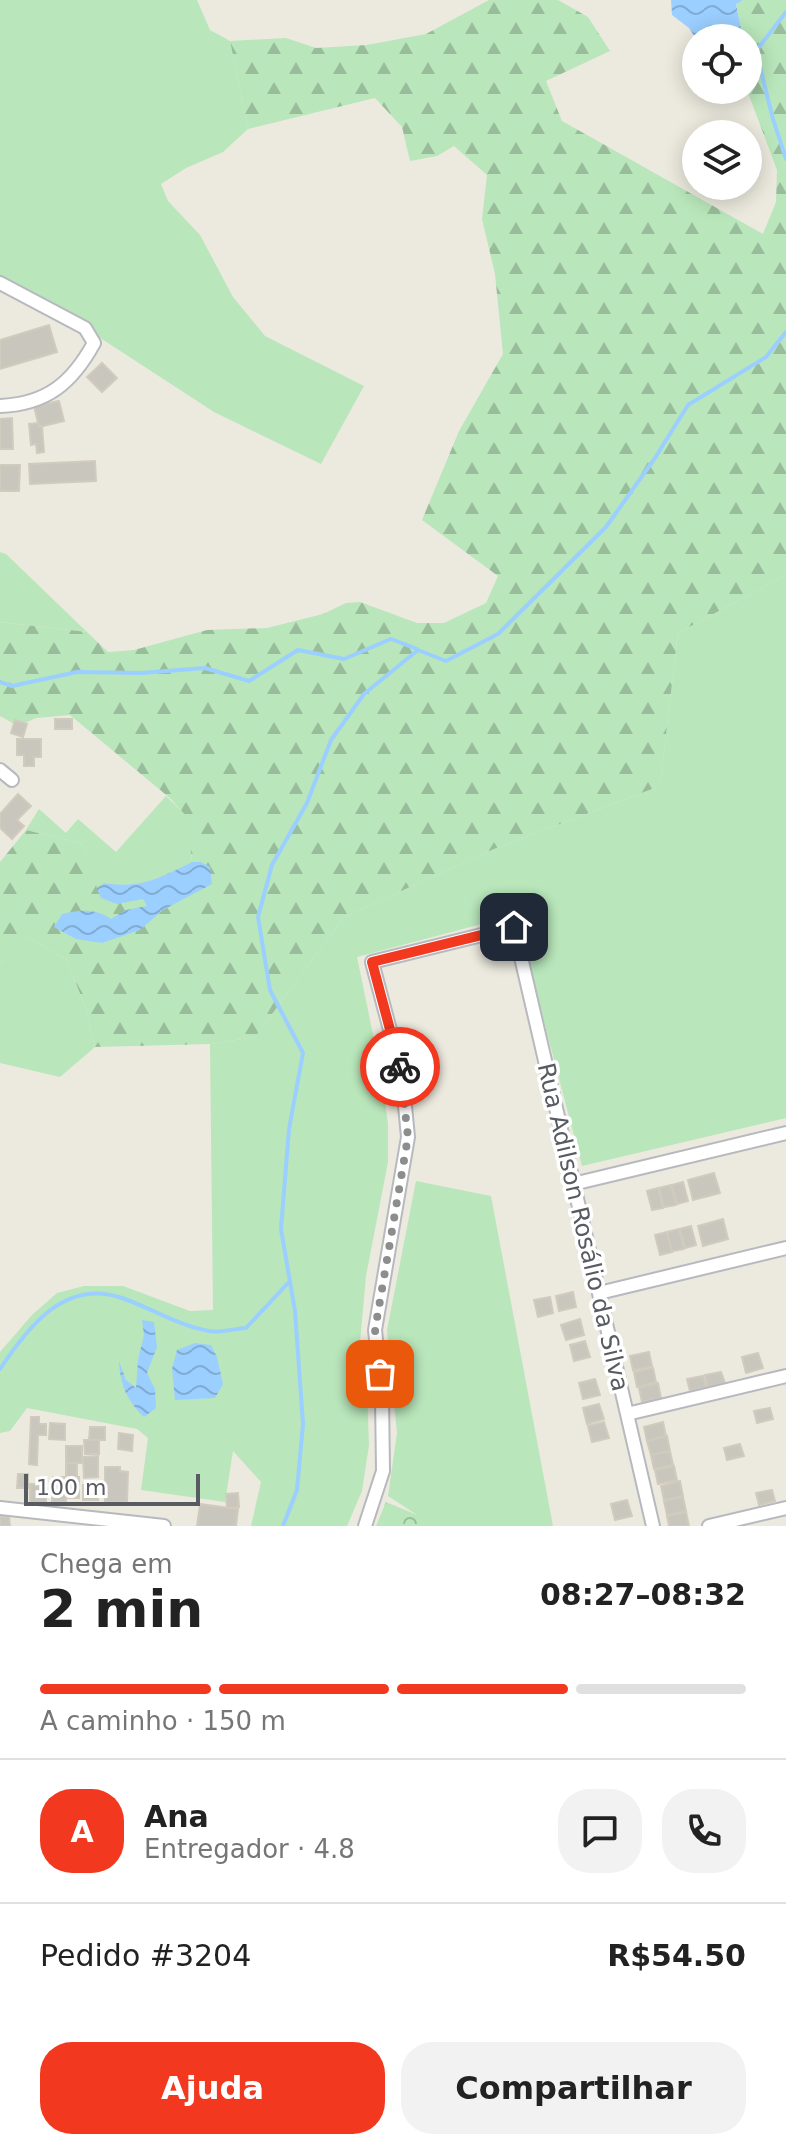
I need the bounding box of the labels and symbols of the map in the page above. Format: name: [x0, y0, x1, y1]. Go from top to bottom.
pin: [480, 893, 548, 961]
courier: [360, 1027, 440, 1107]
street label: Rua Adilson Rosálio da Silva: [532, 1060, 634, 1394]
pin: [346, 1340, 414, 1408]
scale bar: [24, 1470, 200, 1506]

